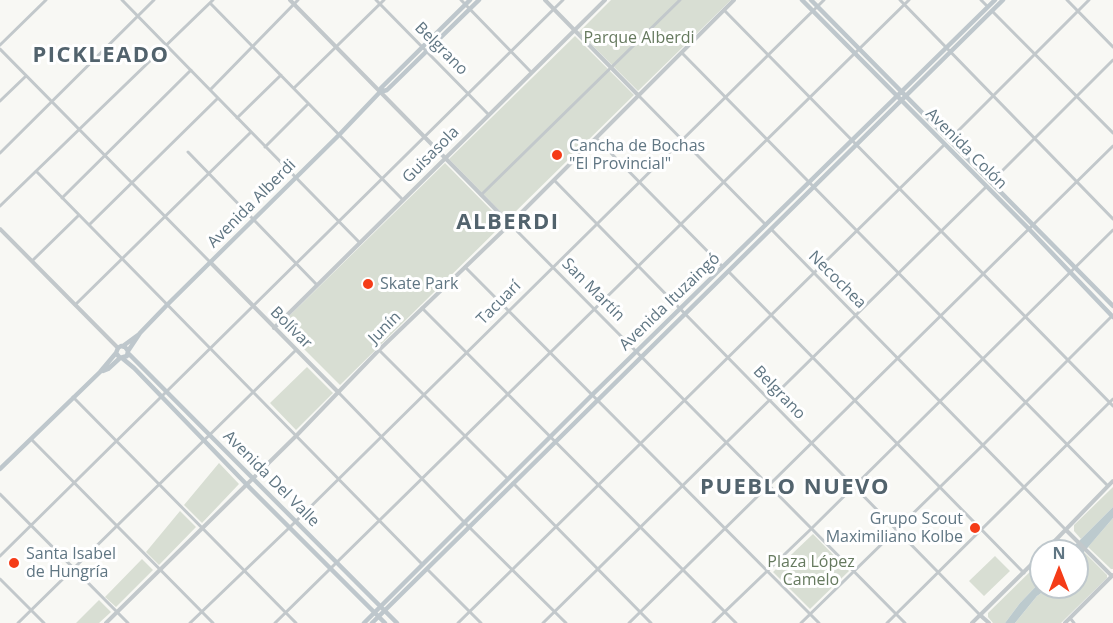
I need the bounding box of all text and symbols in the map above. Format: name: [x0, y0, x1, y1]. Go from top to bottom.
street label: Belgrano: [411, 19, 471, 79]
park label: Parque Alberdi: [583, 28, 695, 48]
district label: PICKLEADO: [33, 43, 169, 69]
street label: Avenida Colón: [921, 104, 1011, 194]
street label: Guisasola: [399, 123, 463, 187]
place label: Cancha de Bochas "El Provincial": [569, 136, 705, 174]
marker: Cancha de Bochas "El Provincial": [550, 148, 564, 162]
street label: Avenida Alberdi: [204, 156, 300, 252]
district label: ALBERDI: [456, 210, 560, 236]
street label: Necochea: [804, 247, 870, 313]
street label: Avenida Ituzaingó: [616, 249, 724, 355]
street label: San Martín: [558, 255, 628, 325]
place label: Skate Park: [380, 274, 458, 294]
marker: Skate Park: [361, 277, 375, 291]
street label: Tacuarí: [473, 277, 525, 329]
street label: Bolívar: [266, 303, 316, 353]
street label: Junín: [365, 308, 405, 348]
street label: Belgrano: [749, 362, 809, 424]
street label: Avenida Del Valle: [219, 427, 323, 531]
district label: PUEBLO NUEVO: [700, 475, 890, 501]
place label: Grupo Scout Maximiliano Kolbe: [826, 509, 963, 547]
marker: Grupo Scout Maximiliano Kolbe: [968, 521, 982, 535]
north arrow: [1029, 539, 1089, 599]
text: N: [1052, 542, 1066, 564]
place label: Santa Isabel de Hungría: [26, 544, 116, 582]
park label: Plaza López Camelo: [767, 552, 855, 590]
marker: Santa Isabel de Hungría: [7, 556, 21, 570]

